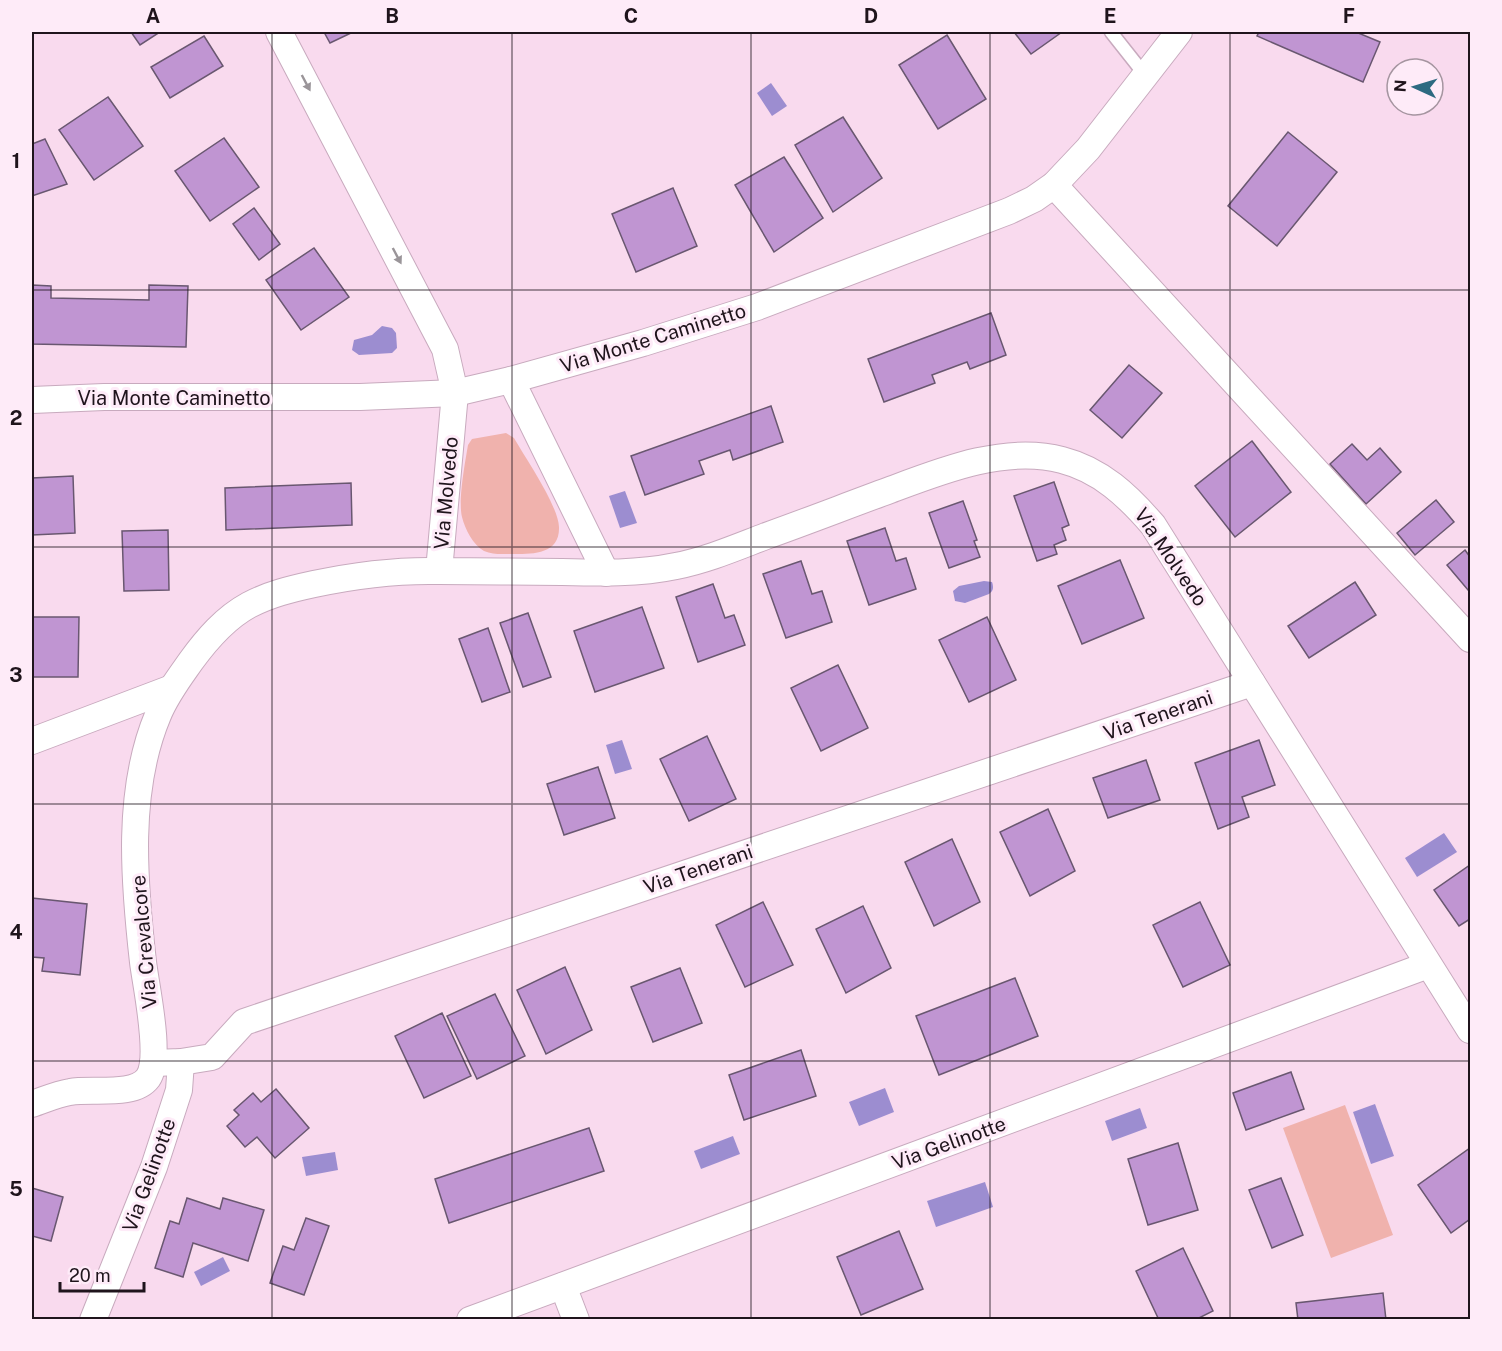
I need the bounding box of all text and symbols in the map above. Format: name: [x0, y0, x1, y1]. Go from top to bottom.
text: A: [146, 4, 160, 28]
text: B: [385, 4, 399, 28]
text: C: [624, 4, 638, 28]
text: D: [864, 4, 878, 28]
text: E: [1104, 4, 1116, 28]
text: F: [1343, 4, 1355, 28]
north arrow: [1385, 57, 1445, 117]
one-way arrow: [301, 75, 311, 92]
text: N: [1391, 79, 1410, 93]
text: 1: [12, 149, 20, 173]
one-way arrow: [392, 248, 402, 265]
street label: Via Monte Caminetto: [557, 298, 749, 378]
street label: Via Monte Caminetto: [78, 386, 270, 410]
text: 2: [10, 406, 22, 430]
street label: Via Molvedo: [429, 436, 463, 550]
street label: Via Molvedo: [1129, 503, 1213, 611]
text: 3: [9, 663, 23, 687]
street label: Via Tenerani: [1100, 685, 1216, 745]
street label: Via Tenerani: [640, 839, 756, 899]
street label: Via Crevalcore: [126, 874, 162, 1010]
text: 4: [9, 920, 23, 944]
street label: Via Gelinotte: [889, 1111, 1009, 1175]
street label: Via Gelinotte: [117, 1115, 181, 1235]
text: 5: [9, 1177, 23, 1201]
scale bar: [60, 1255, 144, 1293]
text: 20 m: [69, 1265, 111, 1286]

